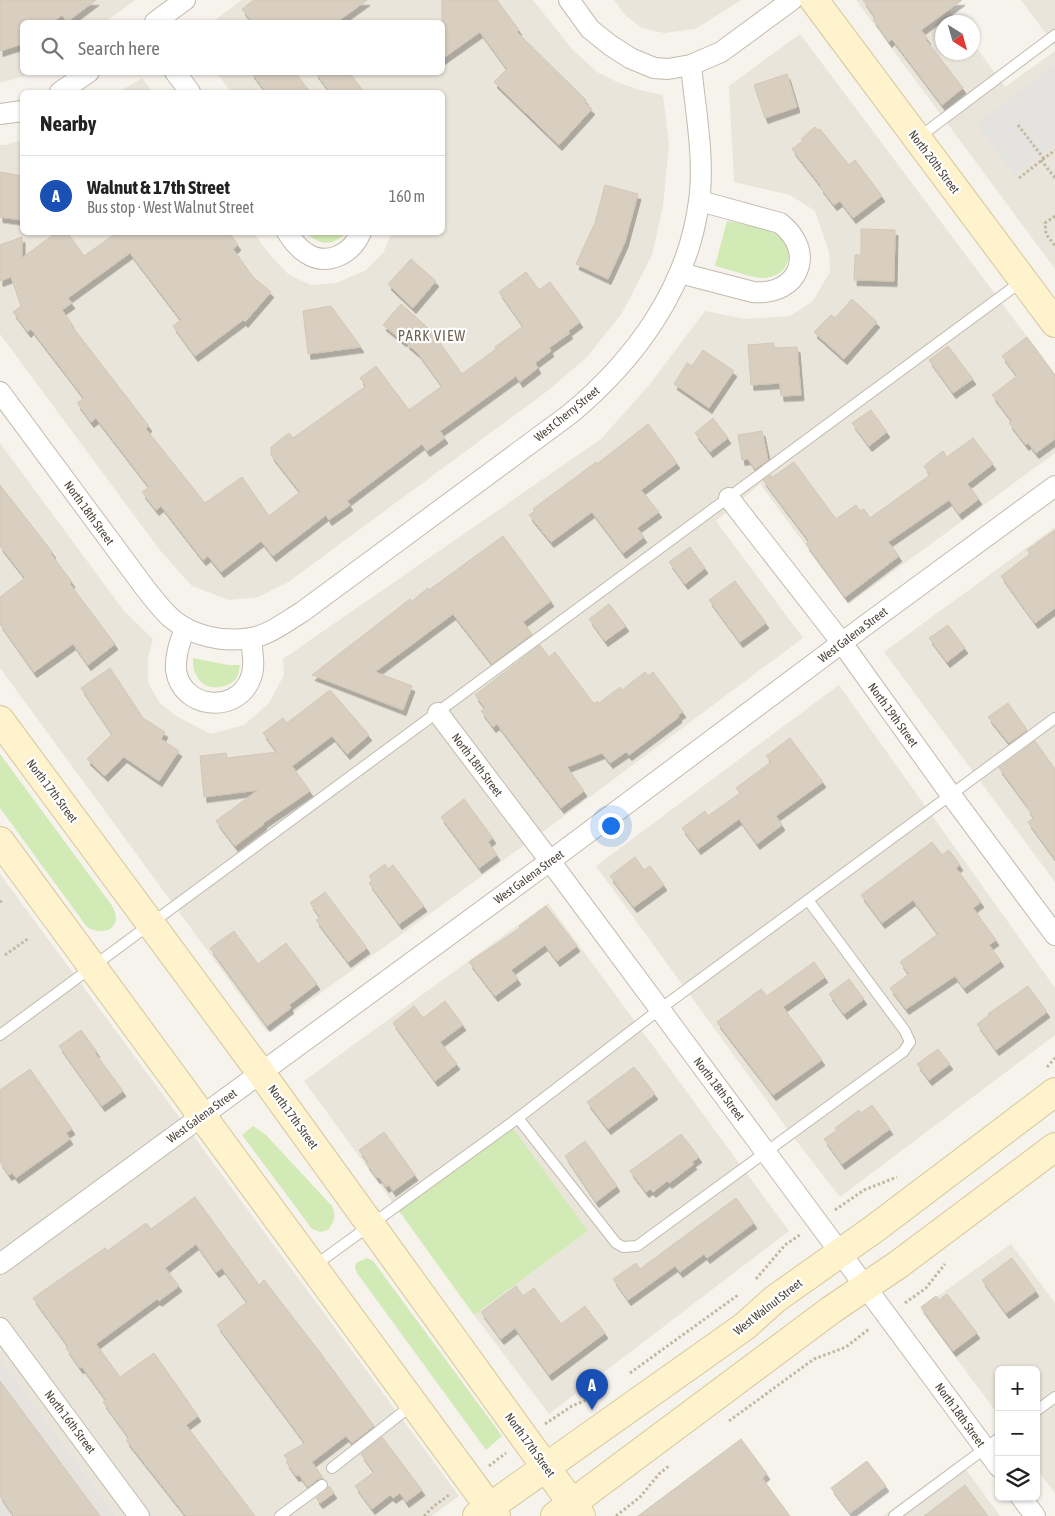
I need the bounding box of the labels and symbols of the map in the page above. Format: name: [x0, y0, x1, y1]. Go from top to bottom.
north arrow: [935, 15, 980, 60]
street label: North 20th Street: [906, 128, 963, 197]
district label: PARK VIEW: [398, 327, 466, 344]
street label: West Cherry Street: [532, 383, 603, 445]
street label: North 18th Street: [61, 478, 117, 548]
street label: West Galena Street: [816, 604, 891, 666]
street label: North 19th Street: [865, 680, 921, 750]
street label: North 18th Street: [449, 731, 506, 800]
street label: North 17th Street: [24, 757, 81, 826]
your location: [598, 813, 624, 839]
street label: West Galena Street: [491, 847, 567, 907]
street label: North 18th Street: [691, 1055, 748, 1124]
street label: North 17th Street: [265, 1082, 321, 1152]
street label: West Galena Street: [164, 1086, 240, 1146]
street label: West Walnut Street: [731, 1276, 806, 1338]
pin: A: [576, 1369, 608, 1410]
street label: North 18th Street: [932, 1380, 988, 1450]
street label: North 16th Street: [42, 1388, 99, 1457]
street label: North 17th Street: [502, 1410, 558, 1480]

